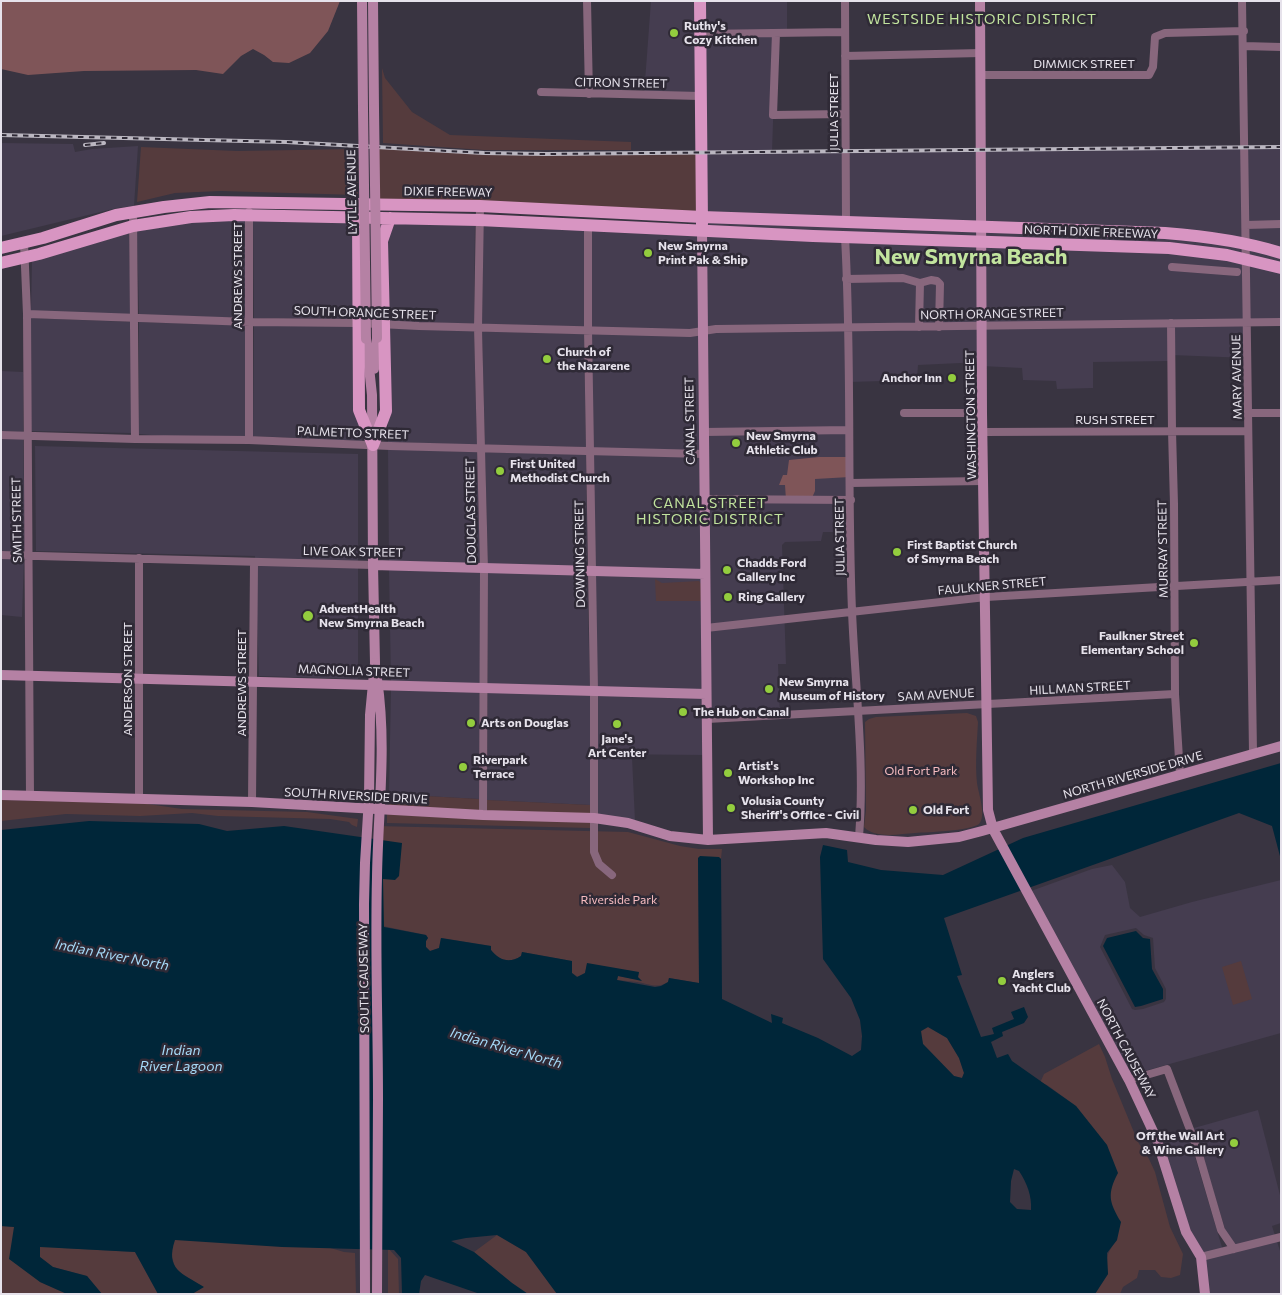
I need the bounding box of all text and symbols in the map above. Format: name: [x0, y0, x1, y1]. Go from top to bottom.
district label: WESTSIDE HISTORIC DISTRICT: [864, 11, 1100, 27]
place label: Ruthy's Cozy Kitchen: [684, 19, 757, 47]
marker: Ruthy's Cozy Kitchen: [668, 27, 680, 39]
street label: DIMMICK STREET: [1033, 57, 1135, 71]
street label: JULIA STREET: [827, 73, 841, 151]
street label: CITRON STREET: [574, 75, 668, 91]
street label: LYTLE AVENUE: [344, 149, 360, 235]
street label: DIXIE FREEWAY: [404, 184, 492, 200]
street label: ANDREWS STREET: [231, 222, 245, 330]
street label: NORTH DIXIE FREEWAY: [1024, 222, 1158, 242]
place label: New Smyrna Print Pak & Ship: [658, 239, 748, 267]
district label: New Smyrna Beach: [874, 244, 1068, 270]
marker: New Smyrna Print Pak & Ship: [642, 247, 654, 259]
street label: SOUTH ORANGE STREET: [294, 303, 436, 323]
street label: NORTH ORANGE STREET: [920, 306, 1064, 322]
street label: MARY AVENUE: [1229, 334, 1245, 420]
place label: Church of the Nazarene: [557, 345, 630, 373]
street label: WASHINGTON STREET: [963, 350, 979, 480]
marker: Church of the Nazarene: [541, 353, 553, 365]
place label: Anchor Inn: [882, 371, 942, 385]
marker: Anchor Inn: [946, 372, 958, 384]
street label: CANAL STREET: [682, 377, 698, 465]
street label: RUSH STREET: [1075, 413, 1155, 427]
street label: PALMETTO STREET: [297, 424, 409, 442]
place label: New Smyrna Athletic Club: [746, 429, 818, 457]
marker: New Smyrna Athletic Club: [730, 437, 742, 449]
place label: First United Methodist Church: [510, 457, 610, 485]
street label: DOUGLAS STREET: [463, 458, 479, 564]
marker: First United Methodist Church: [494, 465, 506, 477]
street label: SMITH STREET: [9, 477, 25, 563]
district label: CANAL STREET HISTORIC DISTRICT: [634, 495, 786, 528]
street label: JULIA STREET: [832, 498, 848, 576]
street label: DOWNING STREET: [572, 500, 588, 608]
street label: MURRAY STREET: [1155, 500, 1171, 598]
place label: First Baptist Church of Smyrna Beach: [907, 538, 1017, 566]
street label: LIVE OAK STREET: [303, 544, 403, 560]
marker: First Baptist Church of Smyrna Beach: [891, 546, 903, 558]
place label: Chadds Ford Gallery Inc: [737, 556, 806, 584]
marker: Chadds Ford Gallery Inc: [721, 564, 733, 576]
street label: FAULKNER STREET: [937, 574, 1047, 598]
place label: Ring Gallery: [738, 590, 805, 604]
marker: Ring Gallery: [722, 591, 734, 603]
place label: AdventHealth New Smyrna Beach: [319, 602, 424, 630]
marker: AdventHealth New Smyrna Beach: [301, 609, 315, 623]
street label: ANDERSON STREET: [121, 622, 135, 736]
street label: ANDREWS STREET: [235, 629, 249, 737]
place label: Faulkner Street Elementary School: [1081, 629, 1184, 657]
marker: Faulkner Street Elementary School: [1188, 637, 1200, 649]
street label: MAGNOLIA STREET: [298, 662, 410, 680]
place label: New Smyrna Museum of History: [779, 675, 885, 703]
street label: HILLMAN STREET: [1029, 678, 1131, 698]
marker: New Smyrna Museum of History: [763, 683, 775, 695]
street label: SAM AVENUE: [897, 686, 975, 704]
place label: The Hub on Canal: [693, 705, 789, 719]
marker: The Hub on Canal: [677, 706, 689, 718]
place label: Arts on Douglas: [481, 716, 569, 730]
marker: Arts on Douglas: [465, 717, 477, 729]
marker: Jane's Art Center: [611, 718, 623, 730]
place label: Jane's Art Center: [588, 732, 646, 760]
street label: NORTH RIVERSIDE DRIVE: [1061, 748, 1205, 802]
place label: Riverpark Terrace: [473, 753, 527, 781]
place label: Artist's Workshop Inc: [738, 759, 814, 787]
marker: Riverpark Terrace: [457, 761, 469, 773]
park label: Old Fort Park: [885, 764, 957, 778]
marker: Artist's Workshop Inc: [722, 767, 734, 779]
street label: SOUTH RIVERSIDE DRIVE: [284, 785, 428, 807]
place label: Volusia County Sheriff's Office - Civil: [741, 794, 859, 822]
marker: Volusia County Sheriff's Office - Civil: [725, 802, 737, 814]
place label: Old Fort: [923, 803, 969, 817]
marker: Old Fort: [907, 804, 919, 816]
park label: Riverside Park: [580, 893, 658, 907]
street label: SOUTH CAUSEWAY: [356, 923, 372, 1033]
water label: Indian River North: [54, 936, 170, 974]
place label: Anglers Yacht Club: [1012, 967, 1071, 995]
marker: Anglers Yacht Club: [996, 975, 1008, 987]
street label: NORTH CAUSEWAY: [1094, 997, 1158, 1101]
water label: Indian River North: [448, 1024, 564, 1072]
water label: Indian River Lagoon: [139, 1042, 223, 1074]
place label: Off the Wall Art & Wine Gallery: [1136, 1129, 1224, 1157]
marker: Off the Wall Art & Wine Gallery: [1228, 1137, 1240, 1149]

